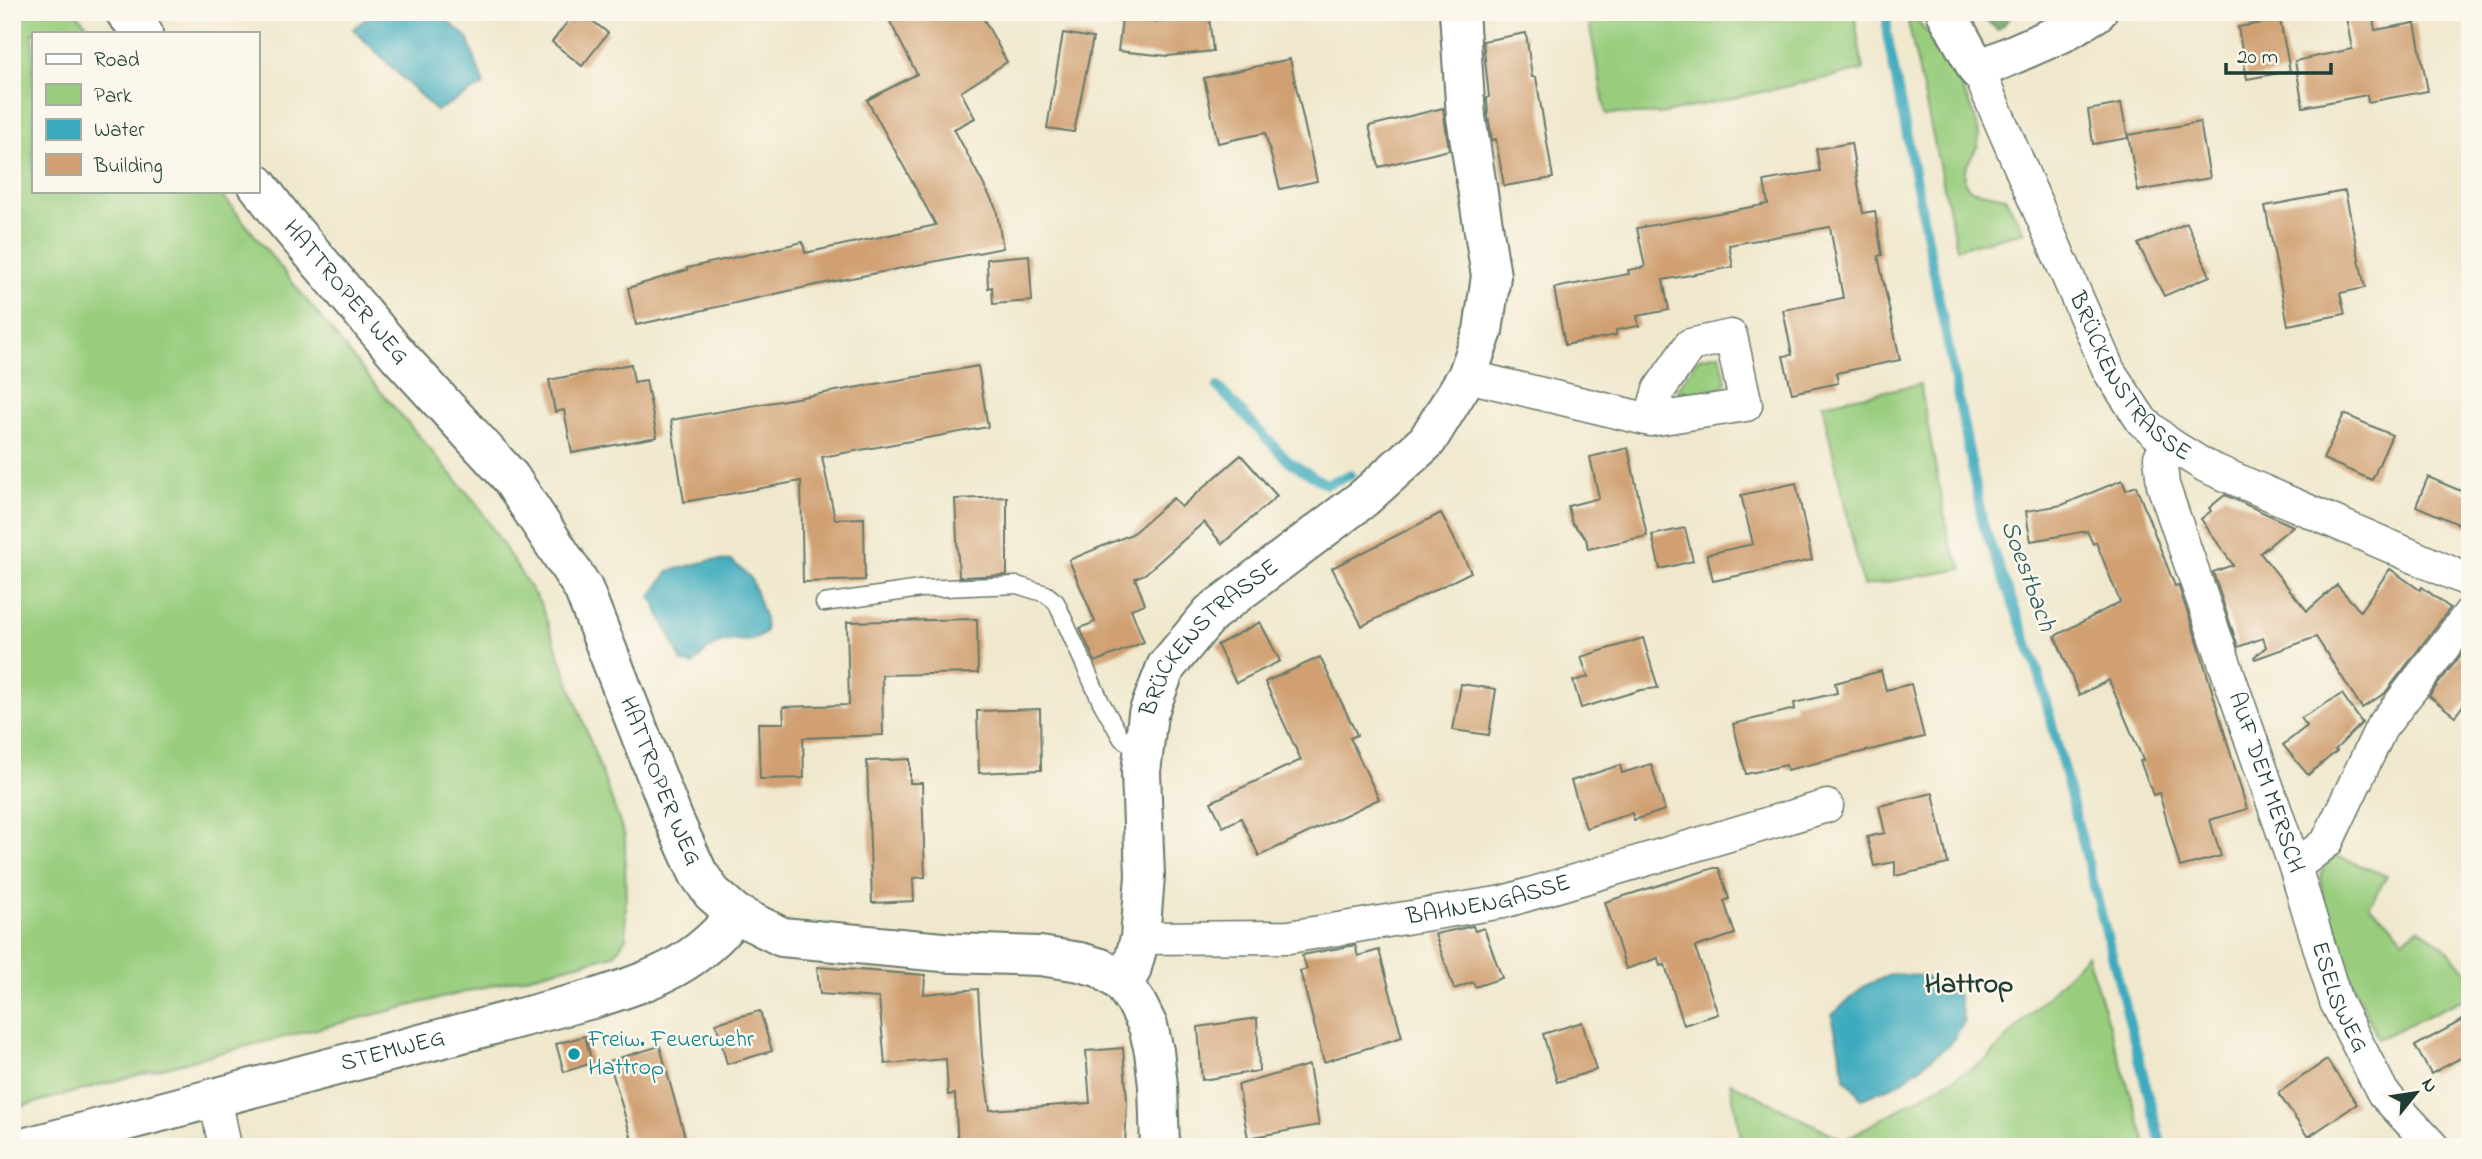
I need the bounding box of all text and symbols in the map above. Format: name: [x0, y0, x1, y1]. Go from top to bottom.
legend: [32, 32, 259, 192]
scale bar: [2226, 32, 2332, 76]
text: 20 m: [2237, 43, 2278, 73]
text: Road: [94, 46, 140, 76]
text: Park: [94, 82, 133, 112]
text: Water: [94, 116, 145, 146]
text: Building: [93, 152, 163, 184]
street label: HATTROPER WEG: [274, 212, 417, 373]
street label: BRÜCKENSTRASSE: [2059, 285, 2198, 471]
water label: Soestbach: [1989, 515, 2065, 637]
street label: BRÜCKENSTRASSE: [1131, 550, 1286, 722]
street label: AUF DEM MERSCH: [2218, 687, 2313, 878]
street label: HATTROPER WEG: [610, 691, 710, 872]
street label: BAHNENGASSE: [1403, 865, 1575, 935]
street label: ESELSWEG: [2301, 938, 2377, 1059]
district label: Hattrop: [1925, 965, 2013, 1006]
street label: STEMWEG: [337, 1021, 449, 1082]
place label: Freiw. Feuerwehr Hattrop: [587, 1023, 755, 1086]
marker: Freiw. Feuerwehr Hattrop: [566, 1046, 582, 1062]
north arrow: [2380, 1058, 2450, 1128]
text: N: [2414, 1073, 2444, 1098]

